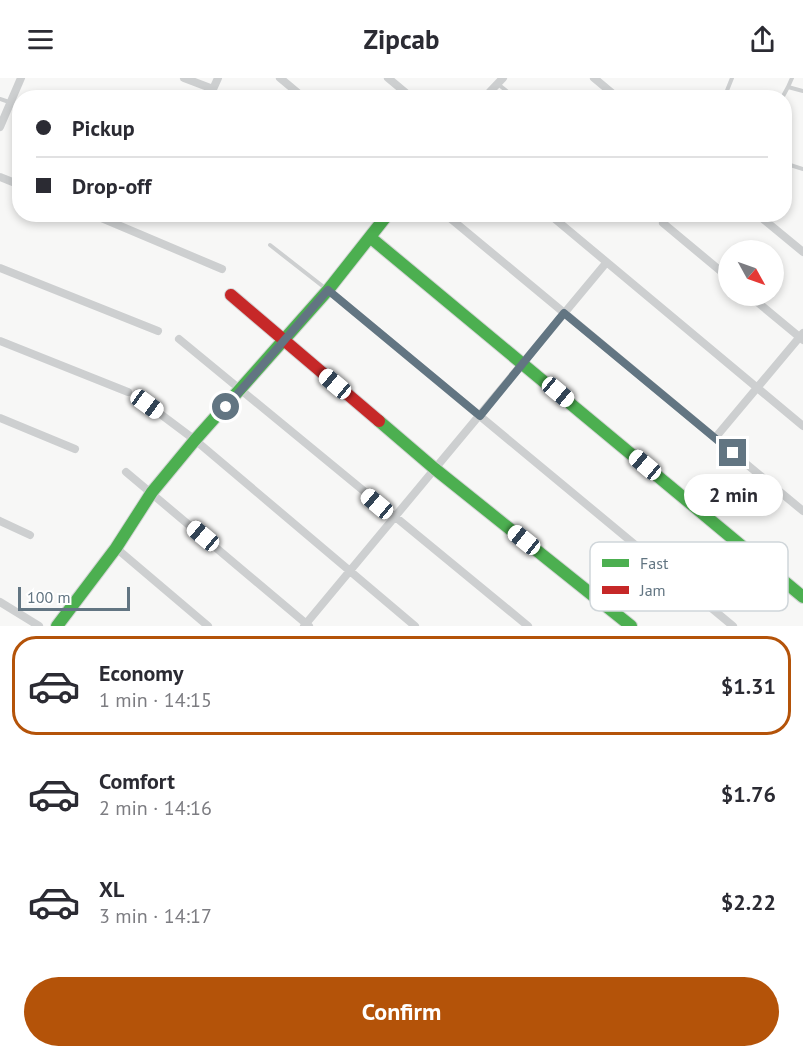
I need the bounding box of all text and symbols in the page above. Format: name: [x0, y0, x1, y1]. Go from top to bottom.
text: Zipcab: [364, 22, 439, 56]
icon: menu: [24, 23, 57, 56]
icon: share: [746, 23, 779, 56]
text: Pickup: [72, 114, 135, 142]
text: Drop-off: [72, 172, 151, 200]
north arrow: [718, 240, 784, 306]
map controls: [718, 240, 784, 306]
car: [315, 366, 355, 402]
car: [538, 374, 578, 410]
car: [127, 386, 167, 422]
route start: [212, 393, 239, 420]
route end: [719, 439, 746, 466]
car: [625, 447, 665, 483]
callout: 2 min: [684, 474, 783, 516]
text: 2 min: [709, 482, 758, 508]
car: [357, 486, 397, 522]
car: [183, 518, 223, 554]
car: [504, 522, 544, 558]
legend: [590, 542, 788, 611]
text: Fast: [640, 553, 669, 573]
text: Jam: [639, 580, 666, 600]
scale bar: [18, 584, 130, 612]
text: 100 m: [27, 587, 70, 607]
icon: car: [27, 659, 81, 713]
text: Economy: [99, 659, 183, 687]
text: $1.31: [721, 672, 776, 700]
text: 1 min · 14:15: [99, 687, 212, 713]
icon: car: [27, 767, 81, 821]
text: Comfort: [99, 767, 175, 795]
text: $1.76: [721, 780, 776, 808]
text: 2 min · 14:16: [99, 795, 212, 821]
icon: car: [27, 875, 81, 929]
text: XL: [99, 875, 124, 903]
text: $2.22: [721, 888, 776, 916]
text: 3 min · 14:17: [99, 903, 212, 929]
button: Confirm: [24, 977, 779, 1046]

